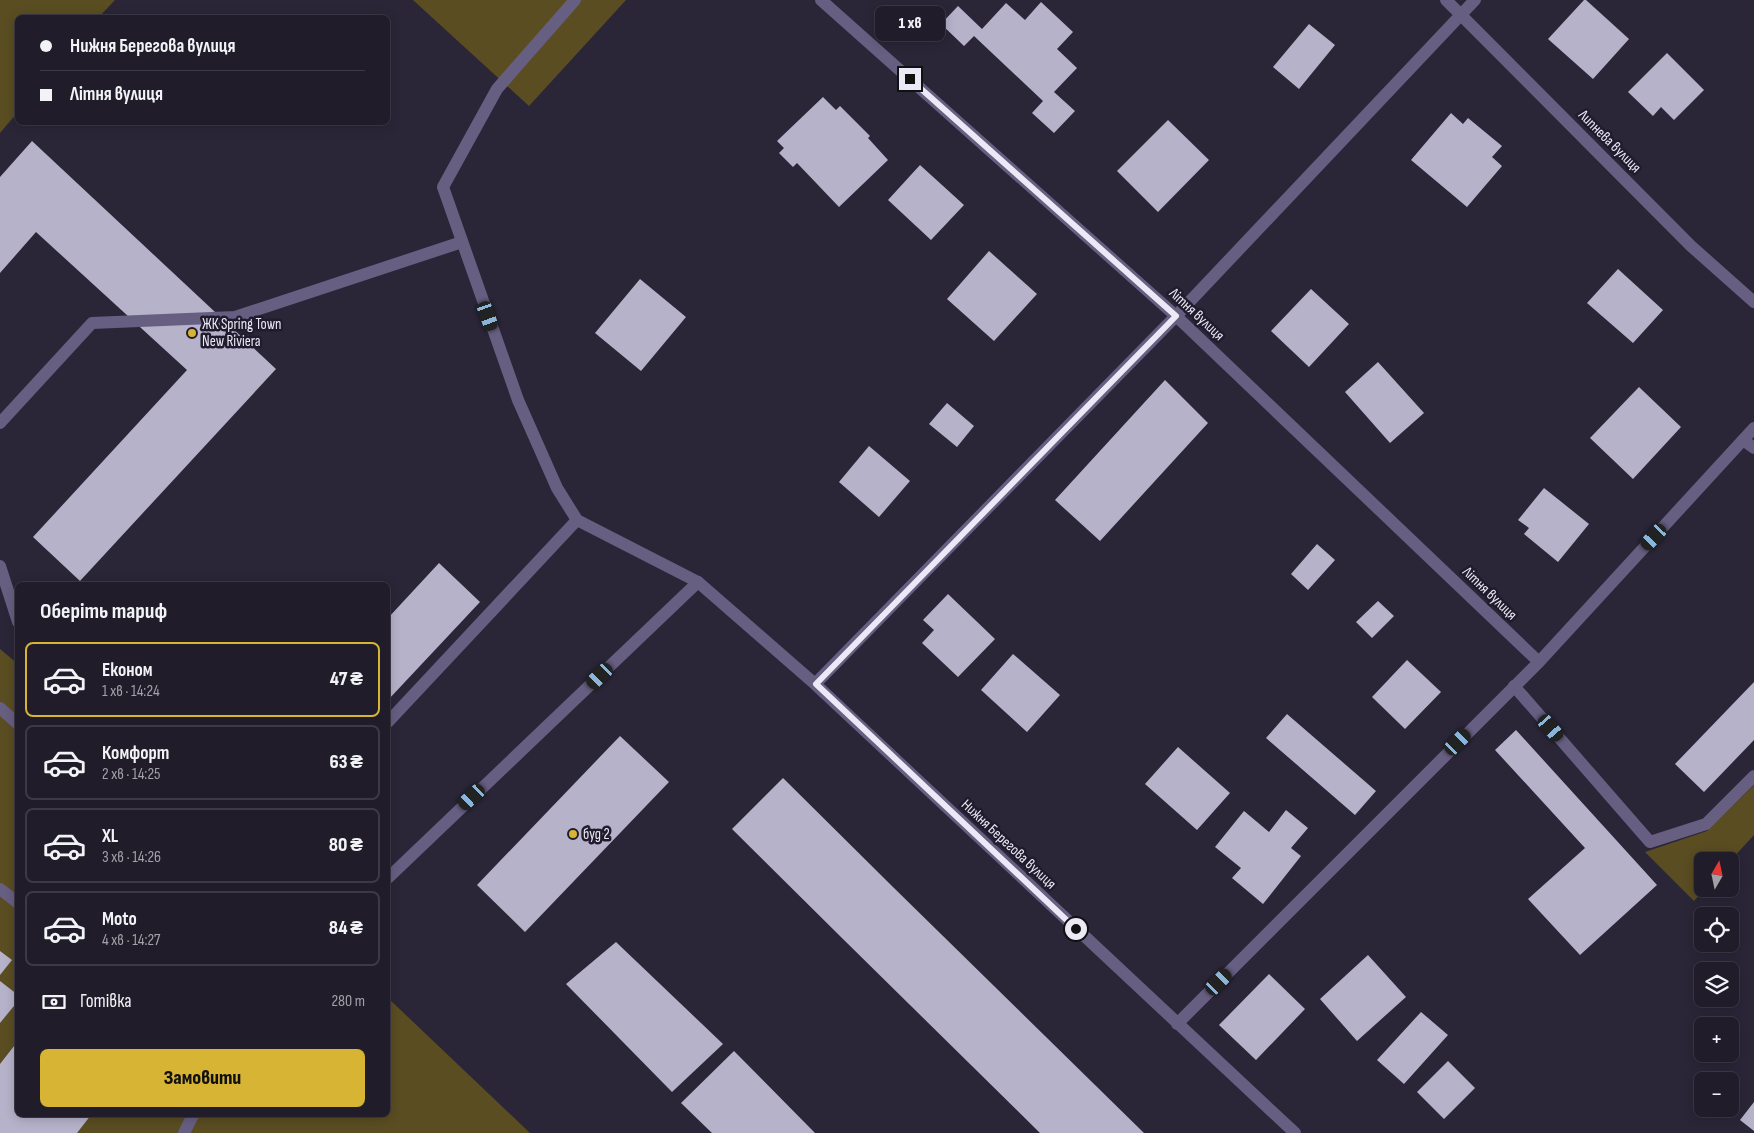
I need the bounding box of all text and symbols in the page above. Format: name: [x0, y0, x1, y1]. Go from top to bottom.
callout: 1 хв: [875, 7, 945, 42]
text: 1 хв: [898, 14, 922, 33]
text: Нижня Берегова вулиця: [70, 35, 236, 58]
route end: [899, 68, 921, 90]
text: Літня вулиця: [70, 83, 163, 106]
street label: Липнева вулиця: [1573, 105, 1645, 177]
street label: Літня вулиця: [1164, 283, 1228, 345]
car: [475, 299, 500, 333]
place label: ЖК Spring Town New Riviera: [202, 315, 282, 351]
marker: ЖК Spring Town New Riviera: [186, 327, 198, 339]
car: [1638, 521, 1669, 553]
street label: Літня вулиця: [1458, 562, 1521, 624]
text: Оберіть тариф: [40, 598, 167, 625]
icon: car: [42, 657, 87, 702]
text: Економ: [102, 659, 153, 682]
car: [583, 660, 616, 692]
text: 47 ₴: [330, 668, 363, 691]
text: 1 хв · 14:24: [102, 682, 160, 701]
car: [1535, 712, 1566, 744]
car: [1442, 726, 1473, 758]
icon: car: [42, 740, 87, 785]
text: Комфорт: [102, 742, 169, 765]
text: 63 ₴: [329, 751, 363, 774]
text: 2 хв · 14:25: [102, 765, 160, 784]
car: [455, 781, 488, 813]
street label: Нижня Берегова вулиця: [957, 795, 1060, 893]
icon: car: [42, 823, 87, 868]
text: XL: [102, 825, 118, 848]
place label: буд 2: [583, 825, 610, 844]
marker: буд 2: [567, 828, 579, 840]
text: 80 ₴: [329, 834, 363, 857]
text: 3 хв · 14:26: [102, 848, 161, 867]
north arrow: [1694, 852, 1739, 898]
map controls: [1694, 852, 1739, 1117]
icon: car: [42, 906, 87, 951]
button: locate: [1694, 907, 1739, 952]
text: Moto: [102, 908, 137, 931]
text: 84 ₴: [329, 917, 363, 940]
route start: [1065, 918, 1087, 940]
text: 4 хв · 14:27: [102, 931, 160, 950]
button: layers: [1694, 962, 1739, 1007]
car: [1203, 966, 1234, 998]
icon: cash: [40, 988, 68, 1016]
text: Готівка: [80, 990, 132, 1013]
text: 280 m: [331, 992, 365, 1011]
button: +: [1694, 1017, 1739, 1062]
button: Замовити: [40, 1049, 365, 1107]
button: −: [1694, 1072, 1739, 1117]

